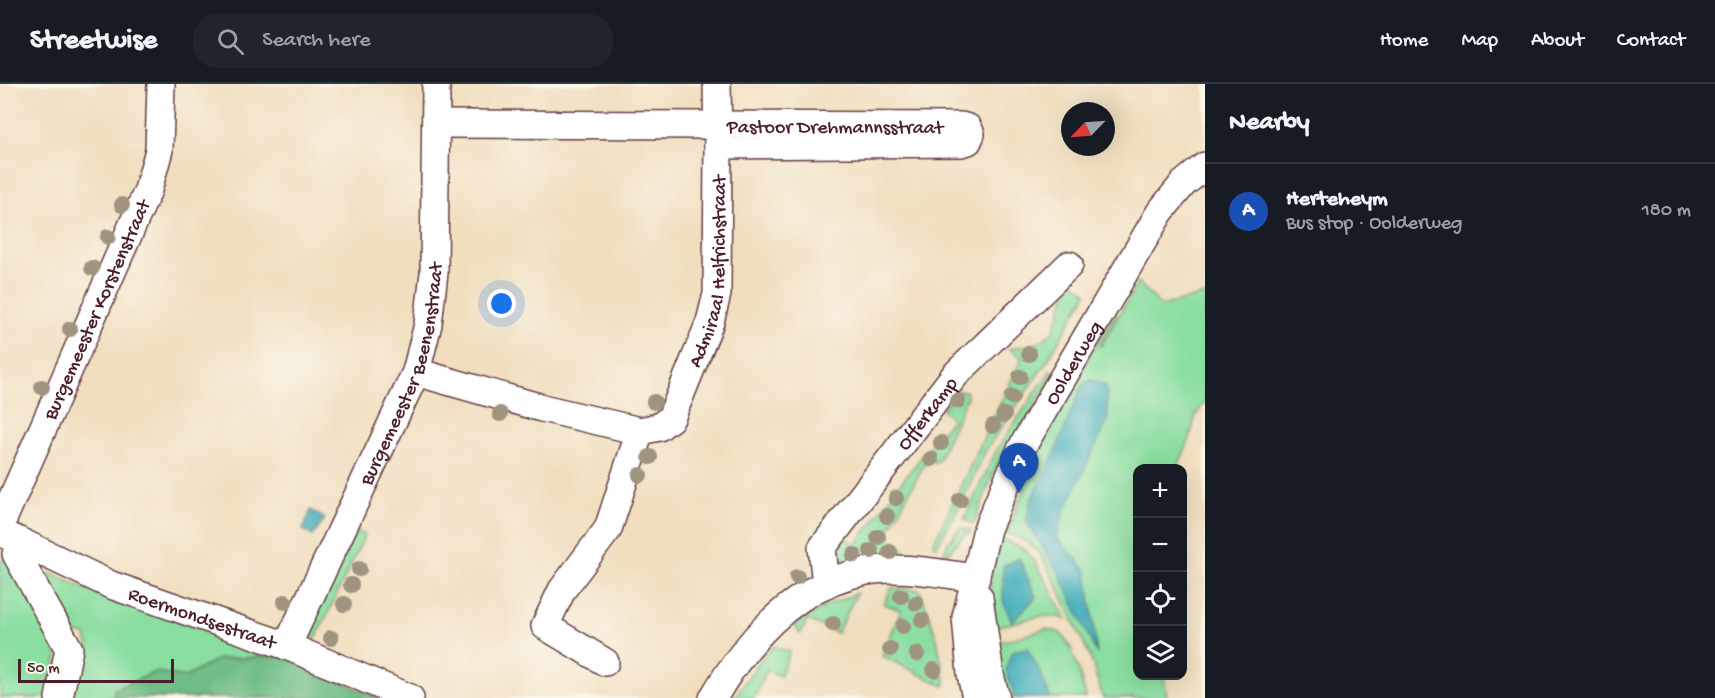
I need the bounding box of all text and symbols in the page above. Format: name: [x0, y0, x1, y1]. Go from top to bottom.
search box: [193, 14, 613, 68]
text: Streetwise: [30, 25, 157, 58]
icon: search: [214, 25, 247, 58]
text: Search here: [262, 28, 371, 54]
text: Home: [1380, 29, 1428, 54]
text: Map: [1461, 29, 1498, 54]
text: About: [1531, 29, 1584, 54]
text: Contact: [1617, 29, 1685, 54]
north arrow: [1061, 102, 1115, 156]
text: Nearby: [1229, 108, 1310, 139]
street label: Pastoor Drehmannsstraat: [726, 117, 945, 141]
street label: Admiraal Helfrichstraat: [685, 173, 733, 371]
text: Herteheym: [1286, 187, 1388, 213]
street label: Burgemeester Korstenstraat: [40, 195, 158, 425]
text: A: [1243, 200, 1254, 223]
text: 180 m: [1642, 200, 1691, 223]
text: Bus stop · Oolderweg: [1286, 213, 1462, 236]
street label: Burgemeester Beenenstraat: [356, 261, 449, 491]
your location: [487, 289, 516, 318]
street label: Oolderweg: [1042, 318, 1109, 410]
street label: Offerkamp: [894, 374, 964, 456]
pin: A: [1000, 444, 1038, 493]
map controls: [1133, 464, 1187, 680]
button: +: [1133, 464, 1187, 518]
button: −: [1133, 518, 1187, 572]
button: locate: [1133, 572, 1187, 626]
street label: Roermondsestraat: [125, 584, 280, 657]
button: layers: [1133, 626, 1187, 680]
scale bar: [18, 656, 174, 684]
text: 50 m: [27, 660, 60, 679]

